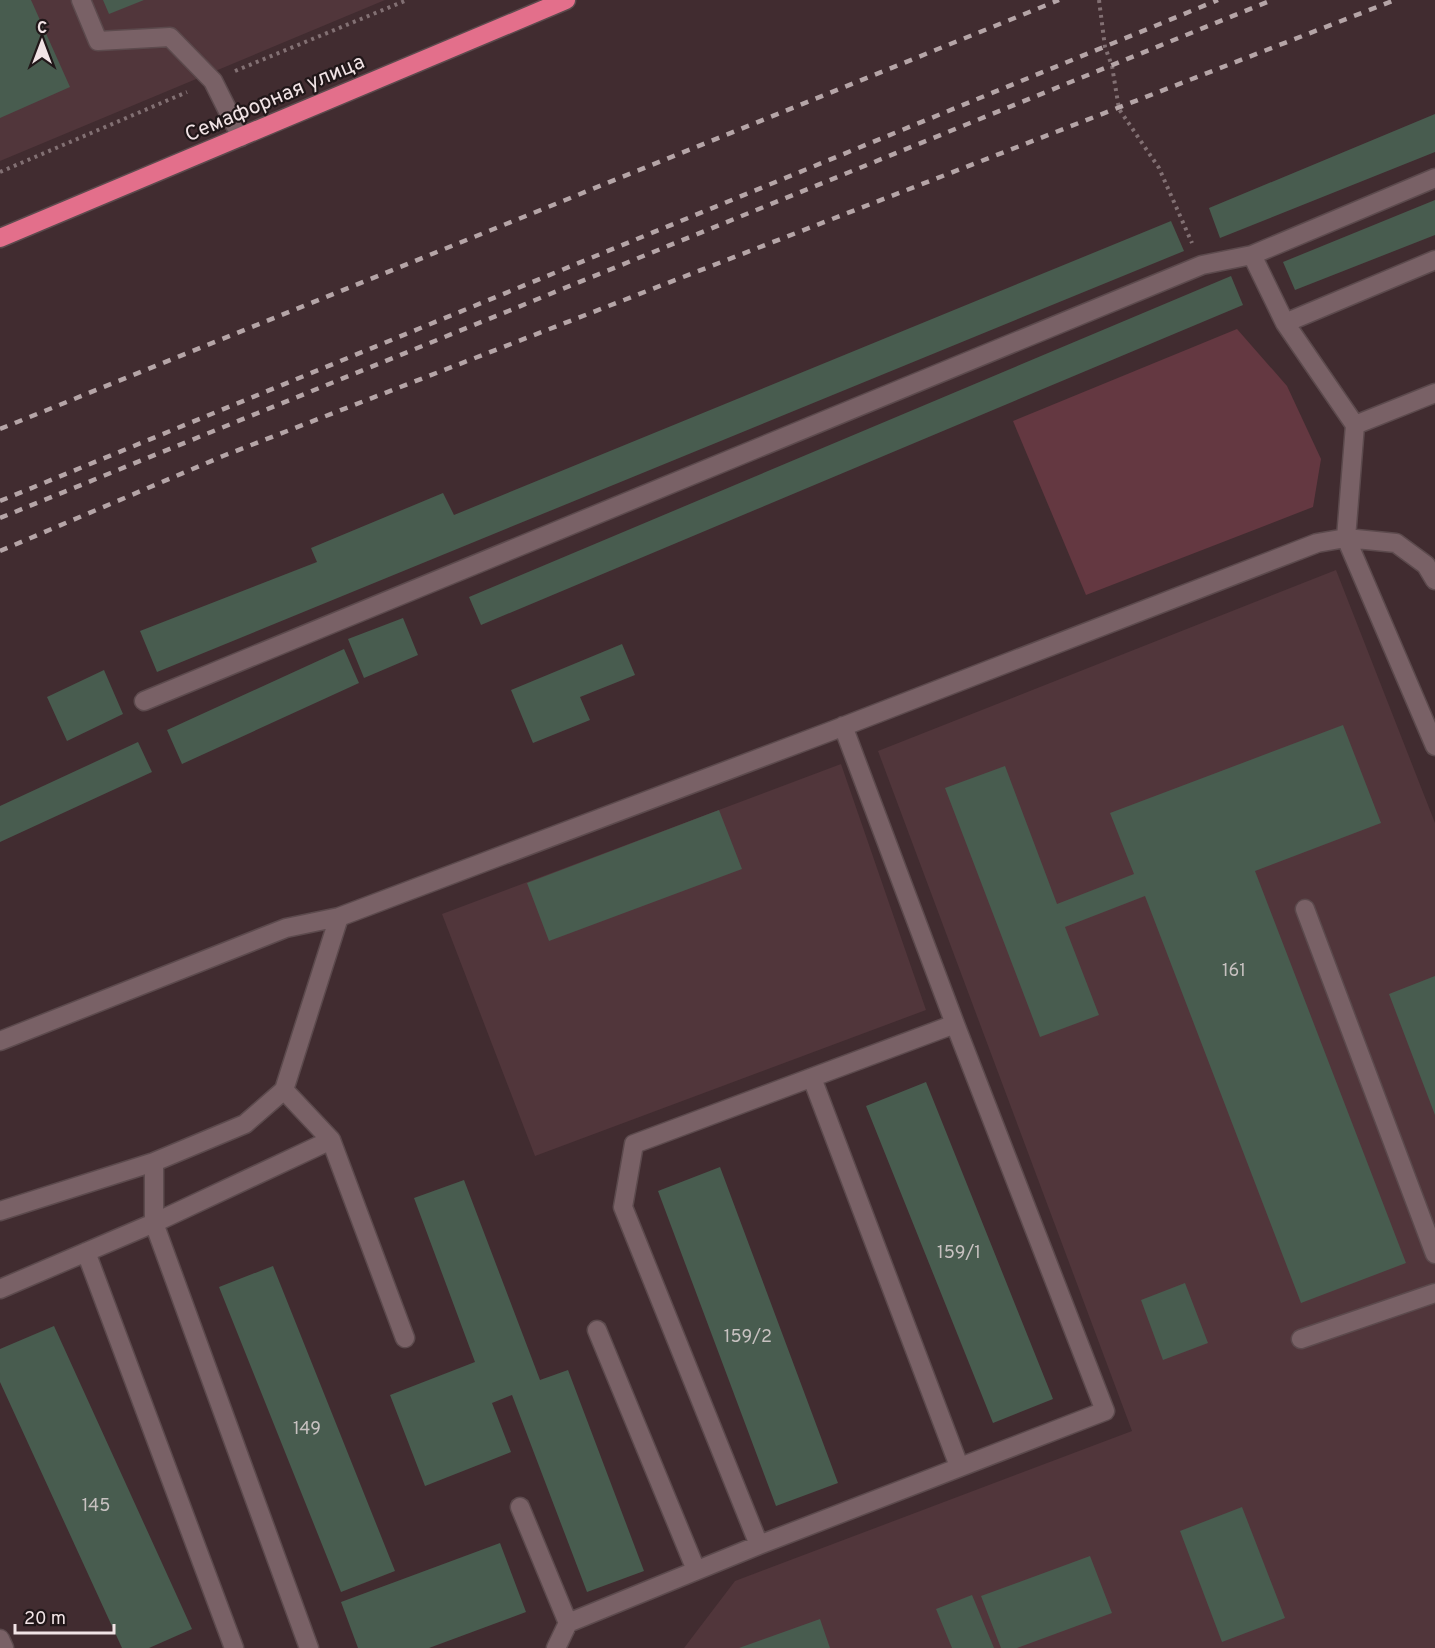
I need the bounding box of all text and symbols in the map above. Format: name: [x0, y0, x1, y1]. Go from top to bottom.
north arrow: [12, 12, 72, 72]
text: С: [37, 19, 47, 39]
street label: Семафорная улица: [181, 49, 369, 149]
house number: 161: [1222, 960, 1246, 983]
house number: 159/1: [937, 1242, 981, 1265]
house number: 159/2: [724, 1326, 772, 1349]
house number: 149: [293, 1418, 321, 1441]
house number: 145: [82, 1495, 110, 1518]
scale bar: [15, 1597, 114, 1635]
text: 20 m: [24, 1608, 66, 1631]

